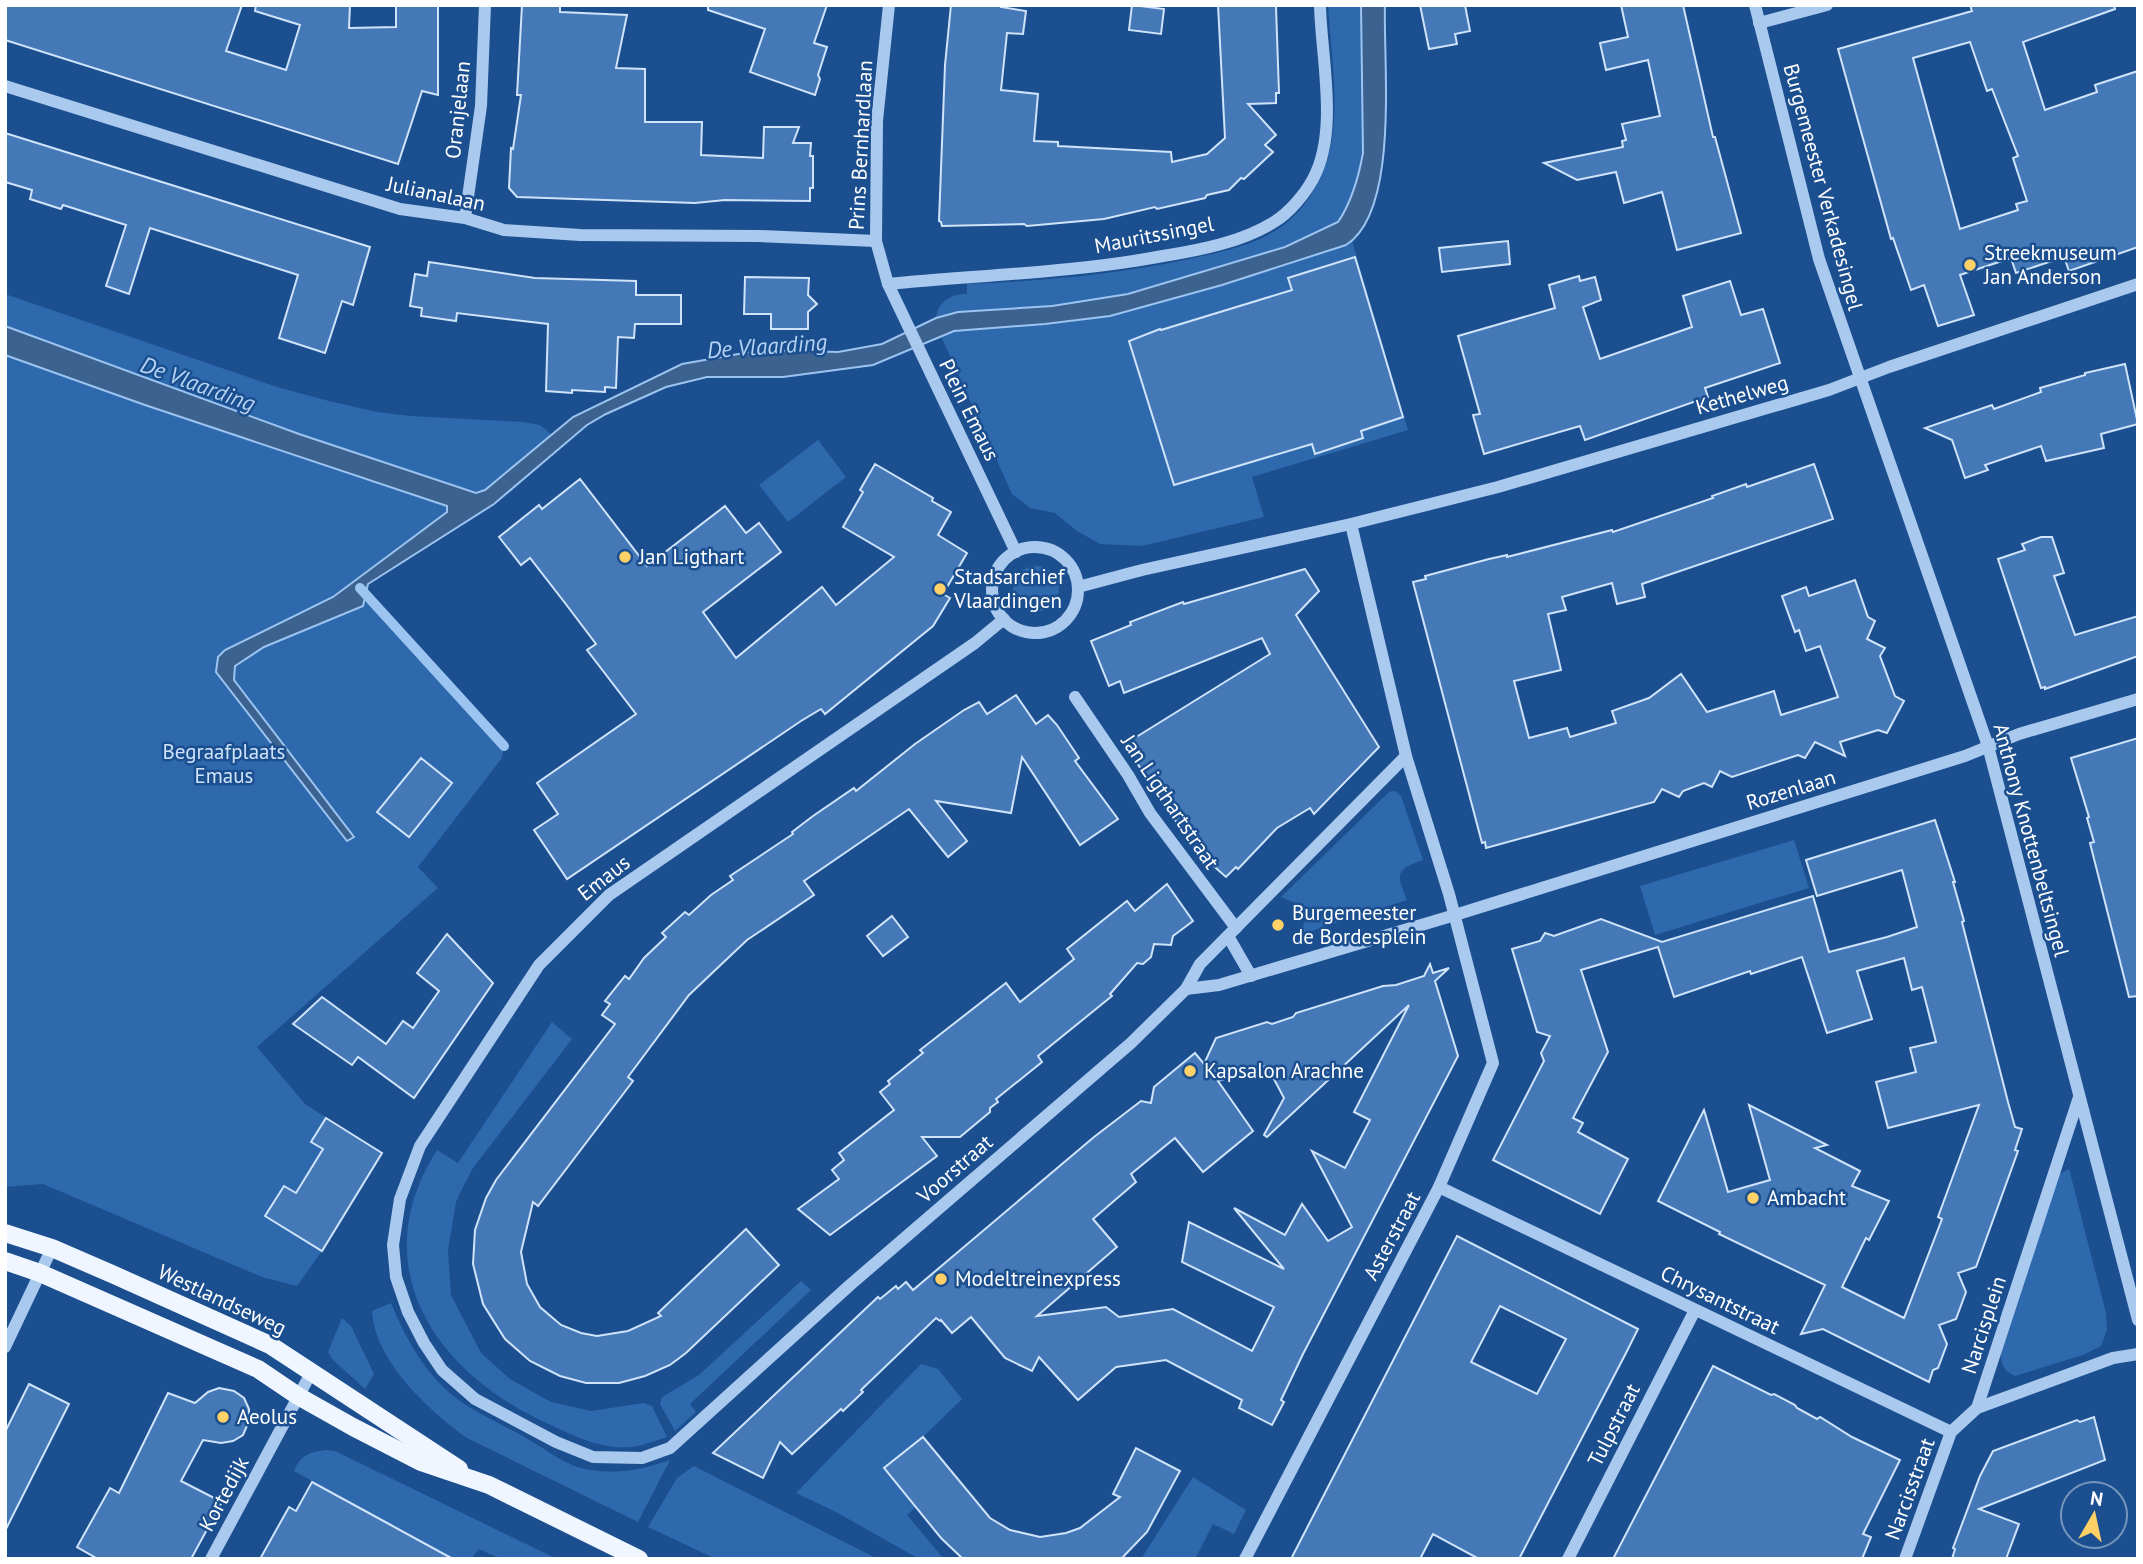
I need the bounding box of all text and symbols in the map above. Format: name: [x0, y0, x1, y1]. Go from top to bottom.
street label: Prins Bernhardlaan: [843, 59, 878, 231]
street label: Oranjelaan: [439, 60, 476, 160]
street label: Burgemeester Verkadesingel: [1778, 61, 1869, 313]
street label: Julianalaan: [383, 170, 488, 217]
street label: Mauritssingel: [1092, 210, 1216, 259]
place label: Streekmuseum Jan Anderson: [1983, 239, 2117, 290]
marker: Streekmuseum Jan Anderson: [1962, 257, 1978, 273]
water label: De Vlaarding: [706, 327, 828, 364]
water label: De Vlaarding: [137, 349, 260, 418]
street label: Plein Emaus: [933, 354, 1006, 465]
street label: Kethelweg: [1693, 368, 1791, 421]
place label: Jan Ligthart: [638, 543, 744, 570]
marker: Jan Ligthart: [617, 549, 633, 565]
place label: Stadsarchief Vlaardingen: [953, 563, 1066, 614]
marker: Stadsarchief Vlaardingen: [932, 581, 948, 597]
street label: Anthony Knottenbeltsingel: [1987, 720, 2076, 959]
street label: Jan Ligthartstraat: [1115, 729, 1225, 874]
park label: Begraafplaats Emaus: [163, 738, 285, 789]
street label: Rozenlaan: [1743, 763, 1839, 816]
street label: Emaus: [572, 849, 635, 906]
place label: Burgemeester de Bordesplein: [1292, 899, 1426, 950]
marker: Burgemeester de Bordesplein: [1270, 917, 1286, 933]
place label: Kapsalon Arachne: [1204, 1057, 1364, 1084]
marker: Kapsalon Arachne: [1182, 1063, 1198, 1079]
street label: Voorstraat: [911, 1128, 998, 1209]
place label: Ambacht: [1767, 1184, 1846, 1211]
street label: Asterstraat: [1357, 1187, 1426, 1285]
marker: Ambacht: [1745, 1190, 1761, 1206]
street label: Westlandseweg: [154, 1258, 291, 1341]
street label: Chrysantstraat: [1656, 1259, 1784, 1340]
place label: Modeltreinexpress: [955, 1265, 1121, 1292]
marker: Modeltreinexpress: [933, 1271, 949, 1287]
street label: Narcisplein: [1955, 1273, 2012, 1377]
street label: Tulpstraat: [1581, 1379, 1646, 1471]
place label: Aeolus: [237, 1403, 297, 1430]
marker: Aeolus: [215, 1409, 231, 1425]
street label: Narcisstraat: [1879, 1434, 1940, 1544]
street label: Kortedijk: [193, 1452, 254, 1536]
north arrow: [2059, 1480, 2129, 1550]
text: N: [2089, 1485, 2105, 1511]

